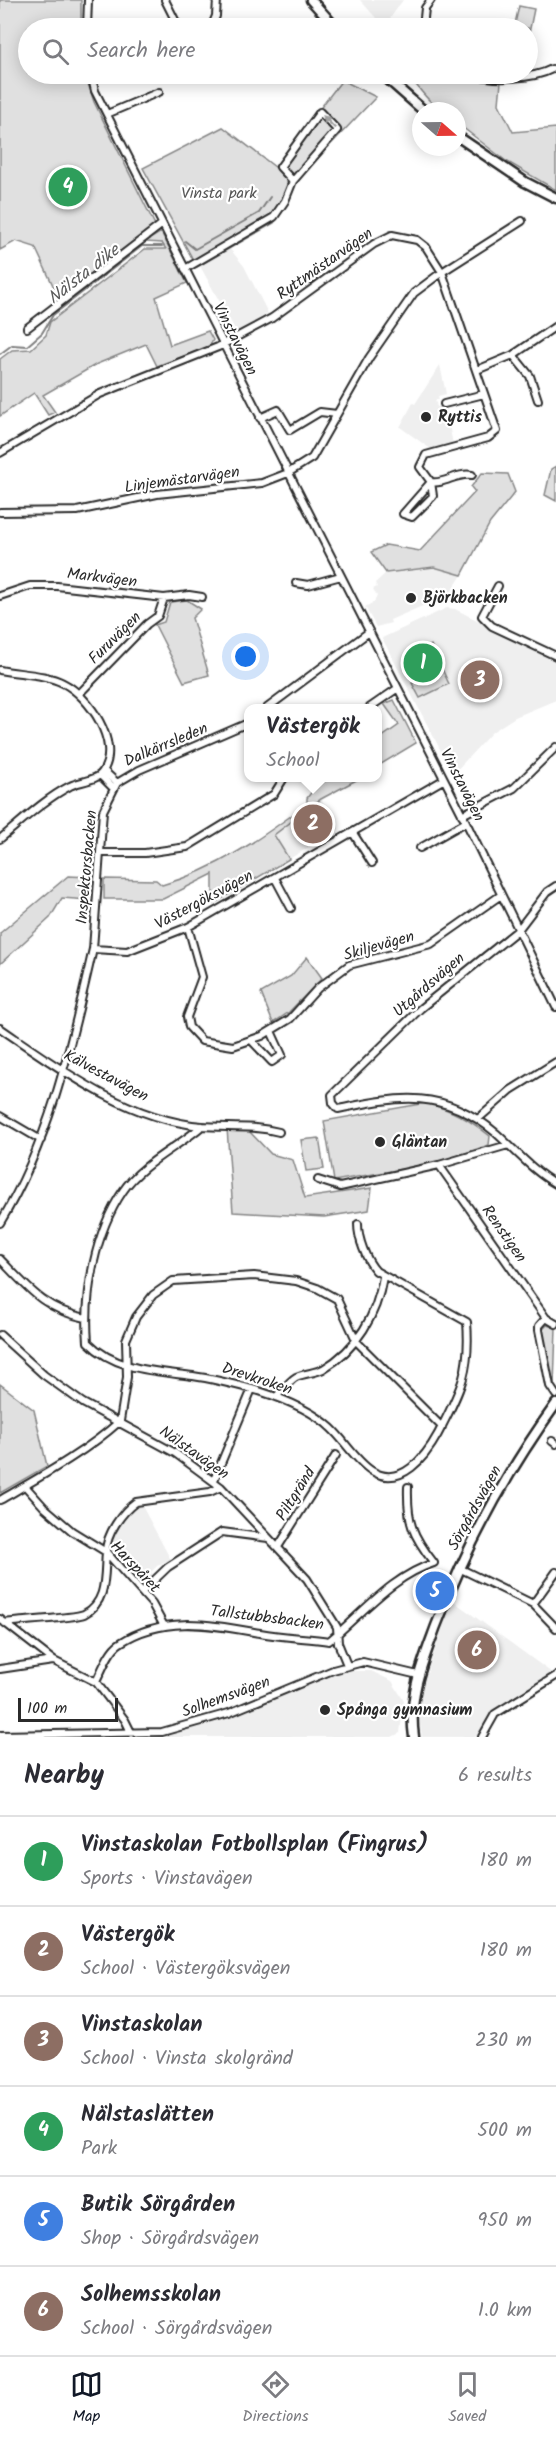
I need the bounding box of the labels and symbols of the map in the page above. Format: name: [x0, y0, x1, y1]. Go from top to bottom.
north arrow: [412, 102, 466, 156]
one-way arrow: [322, 114, 336, 129]
pin: 4: [48, 164, 88, 210]
park label: Vinsta park: [181, 181, 257, 206]
street label: Ryttmästarvägen: [272, 221, 378, 307]
water label: Nälsta dike: [42, 236, 128, 313]
street label: Vinstavägen: [206, 298, 264, 380]
place label: Ryttis: [438, 405, 483, 430]
marker: Ryttis: [419, 410, 433, 424]
street label: Linjemästarvägen: [123, 460, 241, 500]
street label: Markvägen: [65, 561, 139, 595]
place label: Björkbacken: [423, 586, 508, 611]
marker: Björkbacken: [404, 591, 418, 605]
street label: Furuvägen: [83, 606, 147, 670]
pin: 1: [404, 640, 442, 686]
your location: [231, 642, 260, 671]
pin: 3: [460, 658, 500, 702]
street label: Dalkärrsleden: [120, 716, 212, 774]
street label: Vinstavägen: [433, 744, 491, 826]
pin: 2: [294, 802, 332, 846]
street label: Inspektorsbacken: [70, 809, 104, 925]
street label: Västergöksvägen: [150, 864, 258, 936]
street label: Skiljevägen: [341, 924, 417, 968]
street label: Utgårdsvägen: [387, 946, 471, 1024]
street label: Kälvestavägen: [59, 1043, 153, 1109]
place label: Gläntan: [392, 1130, 447, 1155]
marker: Gläntan: [373, 1135, 387, 1149]
street label: Renstigen: [475, 1200, 533, 1268]
street label: Drevkroken: [218, 1356, 296, 1402]
street label: Nälstavägen: [154, 1420, 234, 1486]
street label: Piltgränd: [270, 1461, 323, 1526]
street label: Sörgårdsvägen: [441, 1461, 509, 1555]
street label: Harspåret: [104, 1535, 167, 1600]
pin: 5: [416, 1568, 454, 1614]
street label: Tallstubbsbacken: [209, 1599, 325, 1637]
pin: 6: [458, 1628, 496, 1672]
street label: Solhemsvägen: [178, 1669, 274, 1725]
scale bar: [18, 1695, 118, 1722]
place label: Spånga gymnasium: [337, 1698, 472, 1723]
marker: Spånga gymnasium: [318, 1703, 332, 1717]

